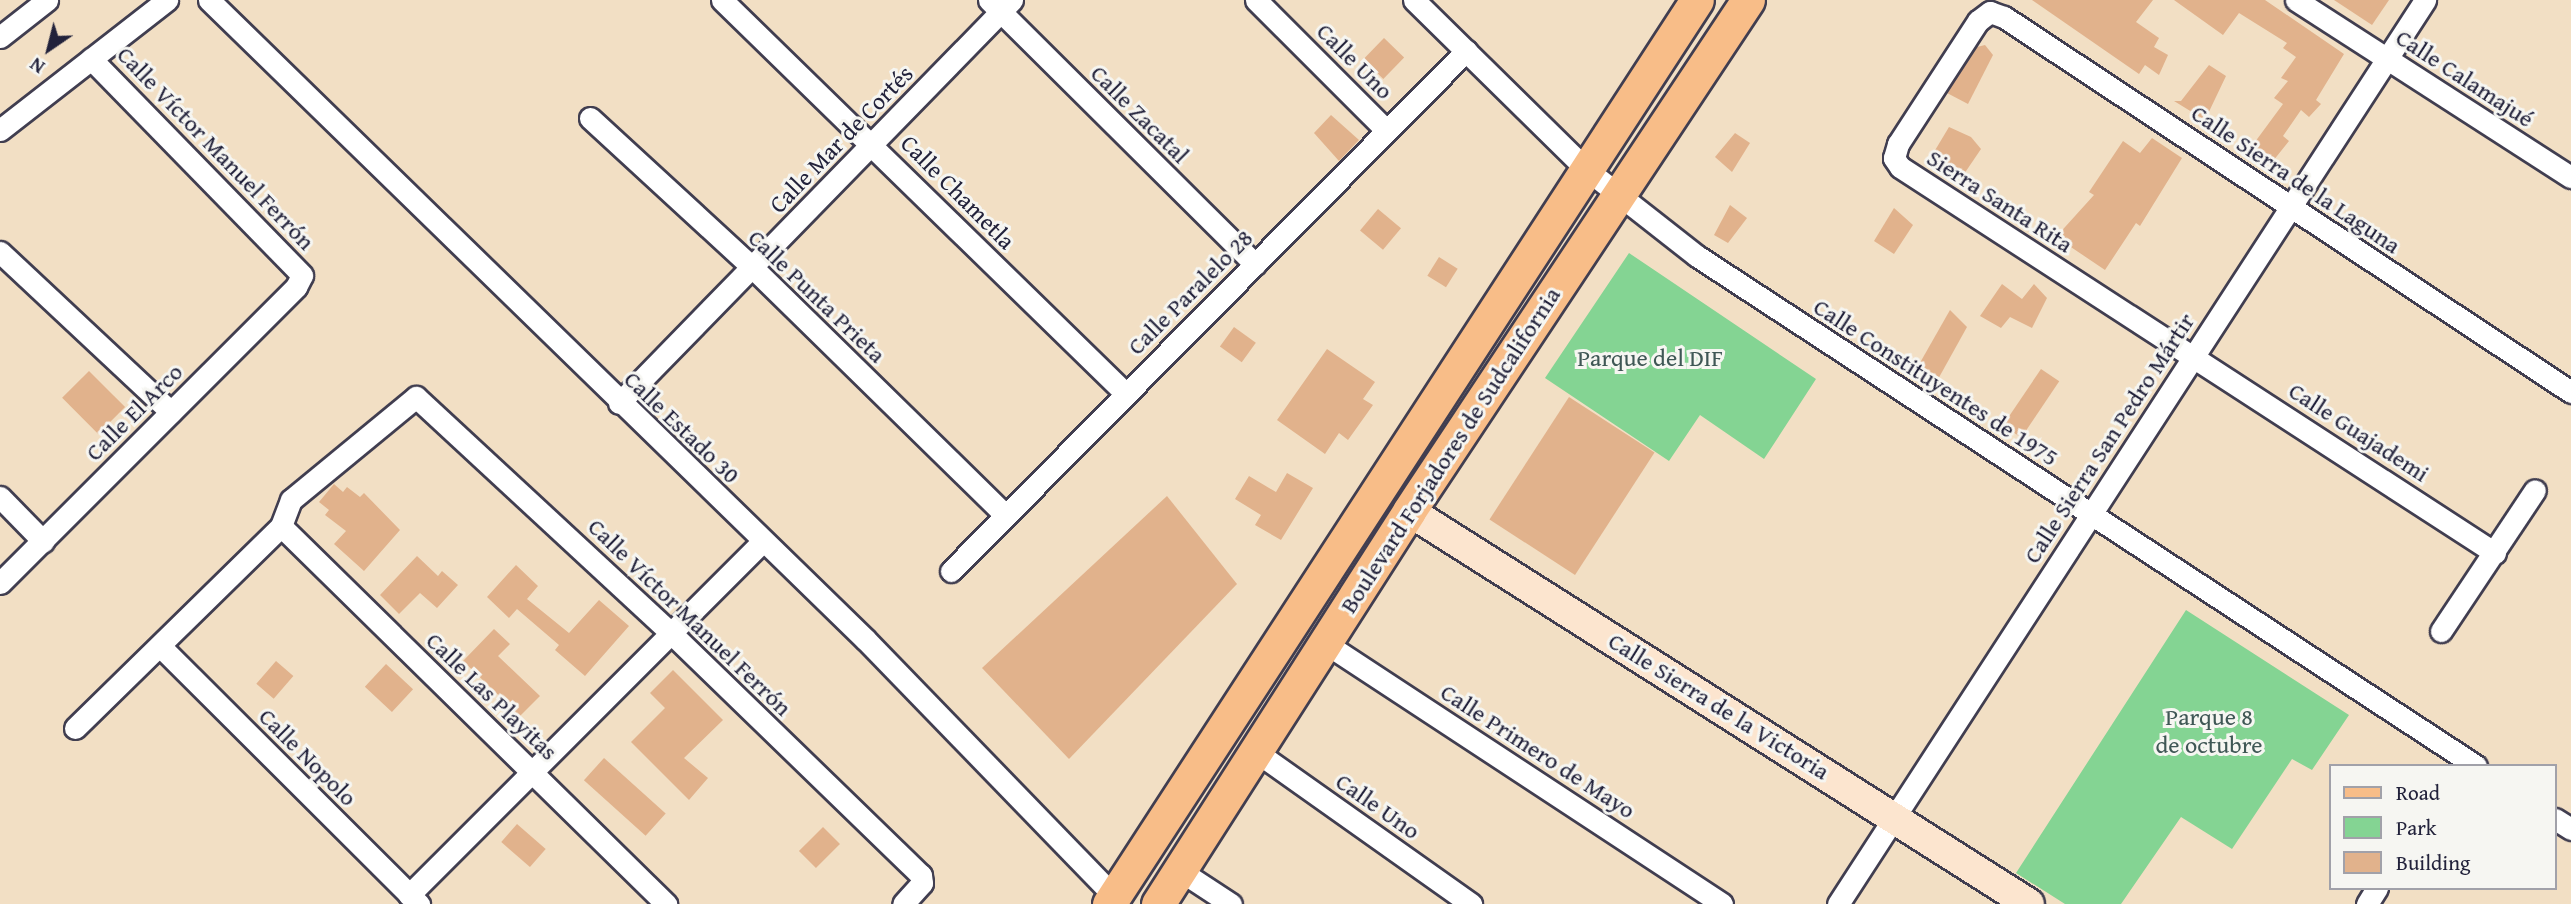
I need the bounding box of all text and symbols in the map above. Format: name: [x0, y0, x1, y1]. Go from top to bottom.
north arrow: [14, 14, 84, 84]
street label: Calle Uno: [1311, 17, 1399, 105]
street label: Calle Calamajué: [2391, 23, 2539, 133]
street label: Calle Víctor Manuel Ferrón: [111, 40, 321, 256]
text: N: [24, 51, 50, 81]
street label: Calle Mar de Cortés: [763, 59, 919, 219]
street label: Calle Zacatal: [1085, 59, 1195, 169]
street label: Calle Sierra de la Laguna: [2186, 98, 2406, 260]
street label: Calle Chametla: [895, 129, 1021, 255]
street label: Sierra Santa Rita: [1922, 143, 2078, 259]
street label: Calle Punta Prieta: [742, 223, 892, 369]
street label: Calle Paralelo 28: [1121, 223, 1259, 361]
street label: Boulevard Forjadores de Sudcalifornia: [1334, 282, 1566, 618]
street label: Calle Constituyentes de 1975: [1808, 292, 2064, 472]
street label: Calle Sierra San Pedro Mártir: [2017, 308, 2201, 568]
park label: Parque del DIF: [1577, 344, 1723, 372]
street label: Calle El Arco: [79, 357, 189, 467]
street label: Calle Estado 30: [618, 365, 746, 489]
street label: Calle Guajademi: [2284, 376, 2434, 488]
street label: Calle Víctor Manuel Ferrón: [582, 512, 798, 722]
street label: Calle Las Playitas: [420, 626, 564, 766]
street label: Calle Sierra de la Victoria: [1603, 626, 1835, 786]
street label: Calle Primero de Mayo: [1435, 677, 1641, 825]
street label: Calle Nopolo: [253, 702, 363, 812]
park label: Parque 8 de octubre: [2156, 703, 2262, 759]
legend: [2330, 764, 2557, 890]
street label: Calle Uno: [1330, 767, 1426, 845]
text: Road: [2396, 777, 2440, 808]
text: Park: [2396, 812, 2437, 843]
text: Building: [2396, 847, 2470, 878]

